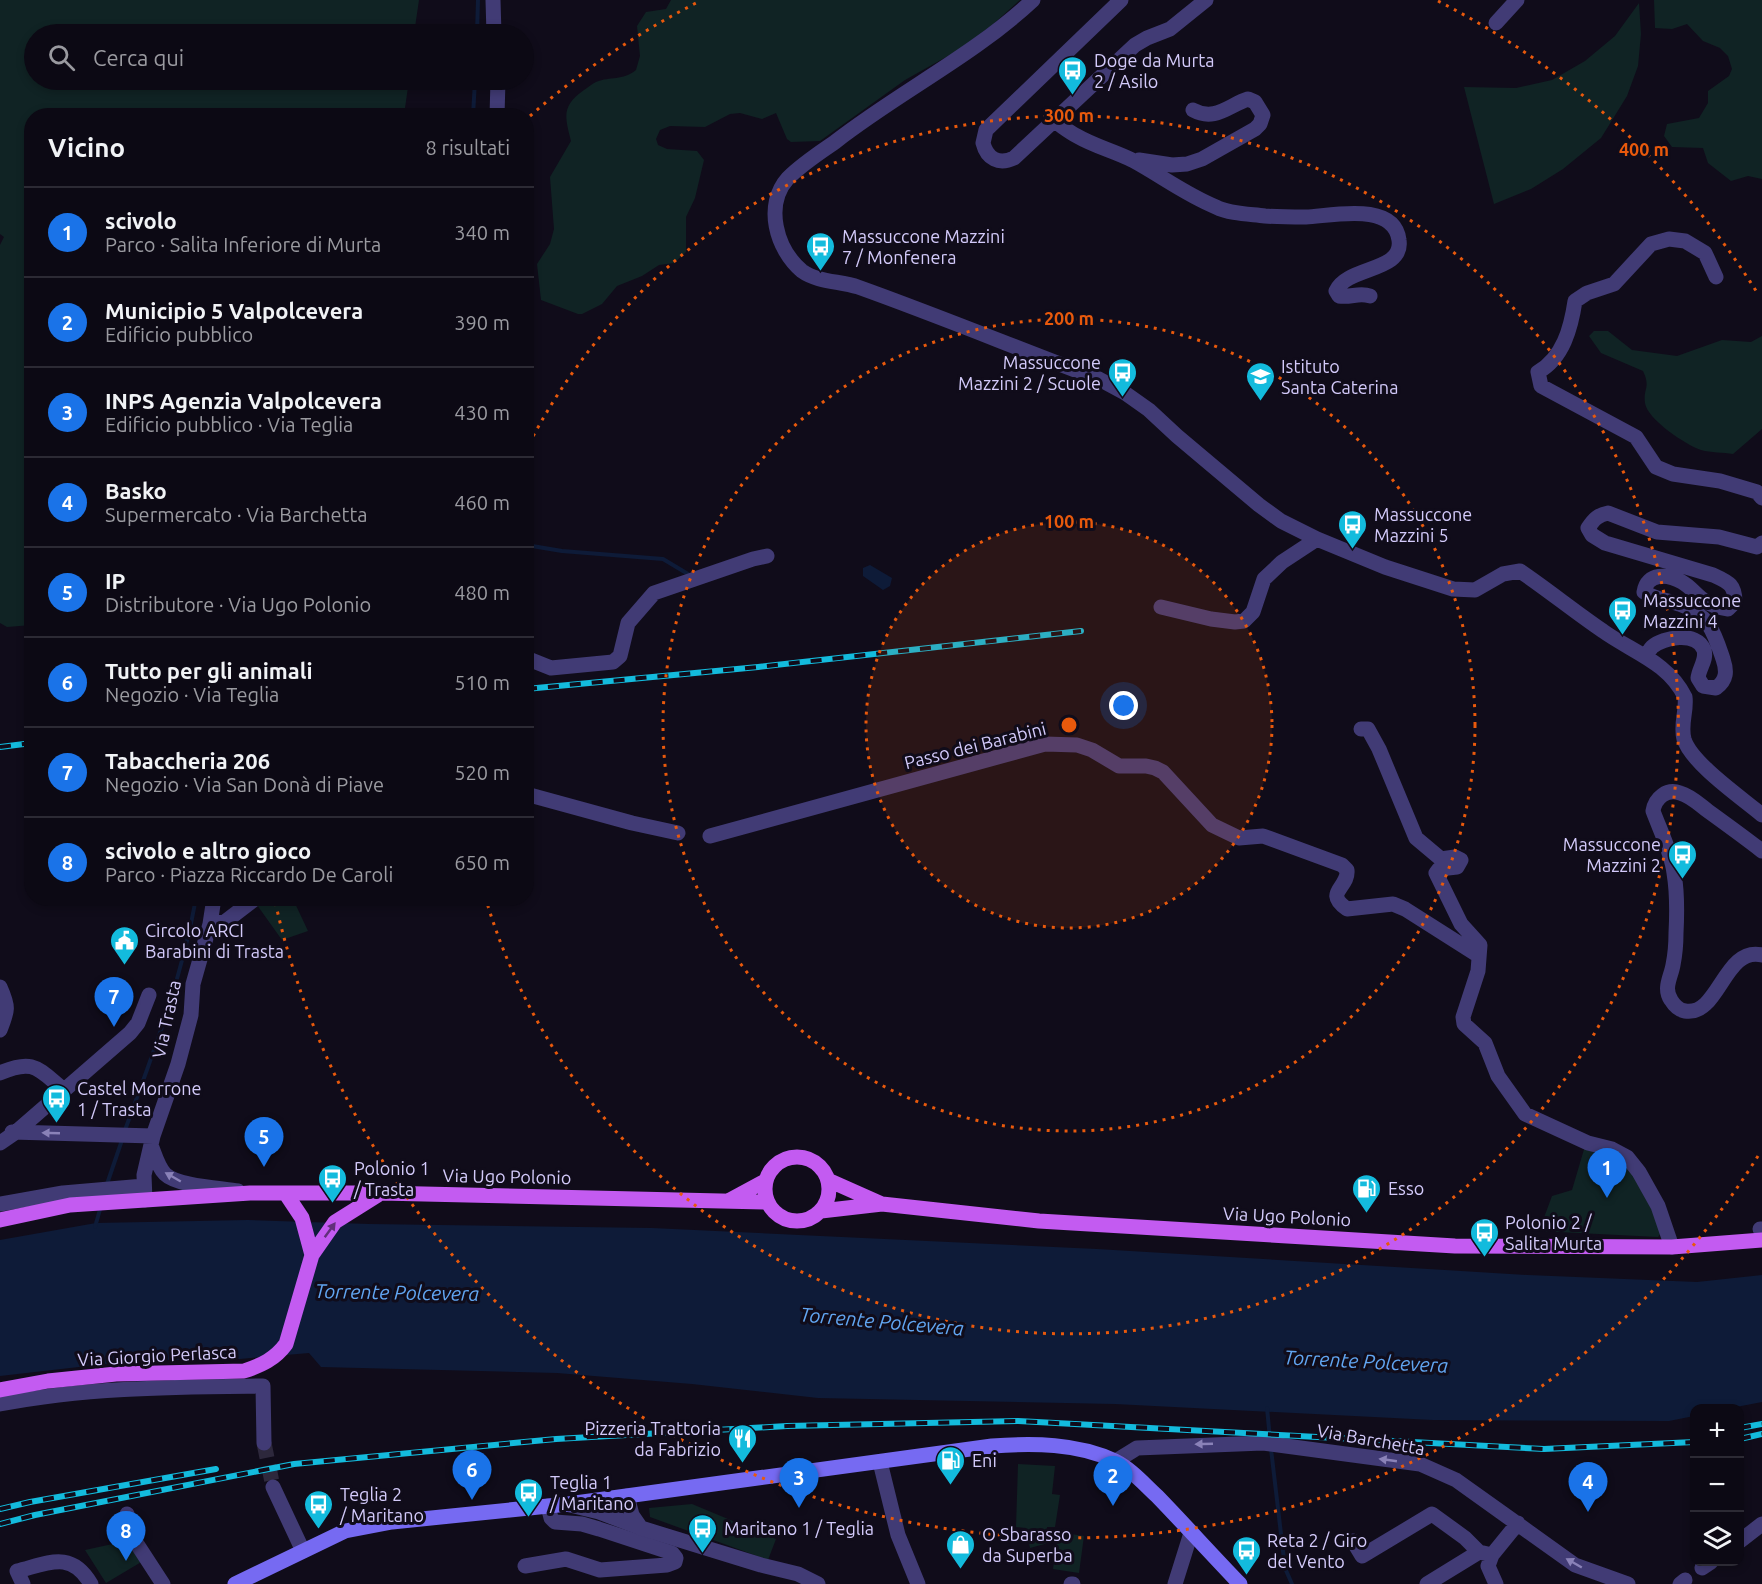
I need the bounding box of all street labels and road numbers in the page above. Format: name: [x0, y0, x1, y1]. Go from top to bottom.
street label: Passo dei Barabini: [902, 718, 1048, 772]
street label: Via Trasta: [148, 978, 184, 1060]
street label: Via Ugo Polonio: [443, 1165, 571, 1187]
street label: Via Ugo Polonio: [1222, 1203, 1352, 1229]
street label: Via Giorgio Perlasca: [77, 1341, 237, 1369]
street label: Via Barchetta: [1315, 1420, 1427, 1458]

